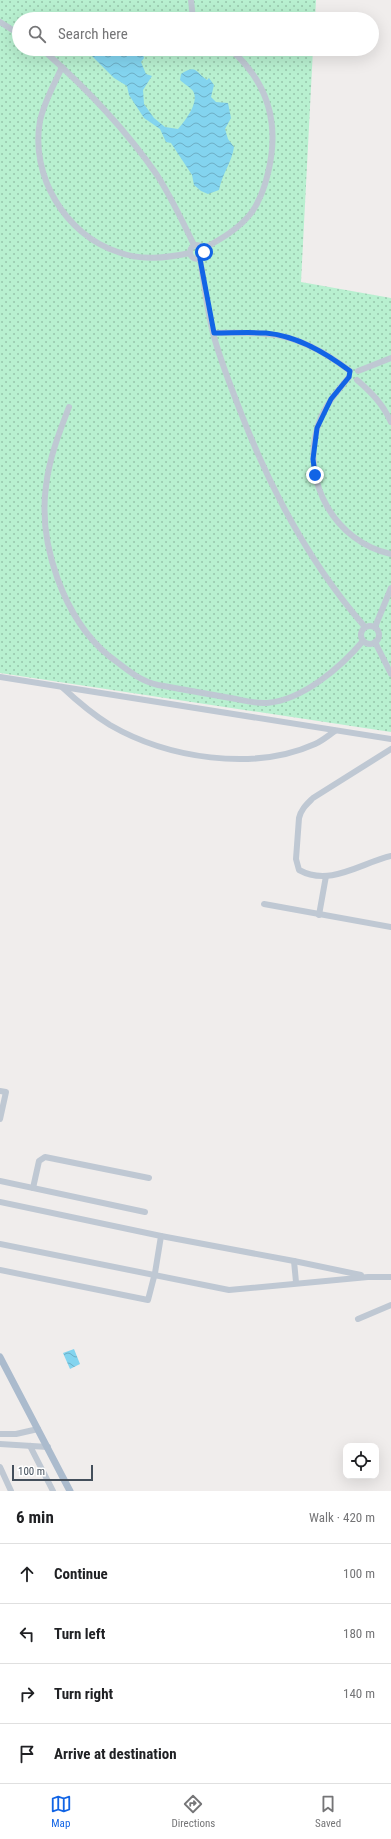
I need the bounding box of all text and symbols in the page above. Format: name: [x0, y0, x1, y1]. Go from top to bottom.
search box: [12, 12, 379, 56]
icon: search: [26, 23, 48, 45]
text: Search here: [58, 25, 128, 43]
route start: [195, 243, 213, 261]
route end: [306, 466, 324, 484]
map controls: [343, 1443, 379, 1479]
button: locate: [343, 1443, 379, 1479]
scale bar: [12, 1463, 93, 1482]
text: 100 m: [18, 1465, 45, 1478]
text: 6 min: [16, 1507, 54, 1527]
text: Walk · 420 m: [309, 1510, 375, 1525]
icon: ahead: [16, 1563, 38, 1585]
text: Continue: [54, 1565, 108, 1583]
text: 100 m: [343, 1566, 375, 1581]
icon: left: [16, 1623, 38, 1645]
text: Turn left: [54, 1625, 105, 1643]
text: 180 m: [343, 1626, 375, 1641]
icon: right: [16, 1683, 38, 1705]
text: Turn right: [54, 1685, 113, 1703]
text: 140 m: [343, 1686, 375, 1701]
icon: arrive: [16, 1743, 38, 1765]
text: Arrive at destination: [54, 1745, 177, 1763]
tab: Map: [50, 1793, 72, 1830]
tab: Directions: [171, 1793, 215, 1830]
tab: Saved: [315, 1793, 341, 1830]

